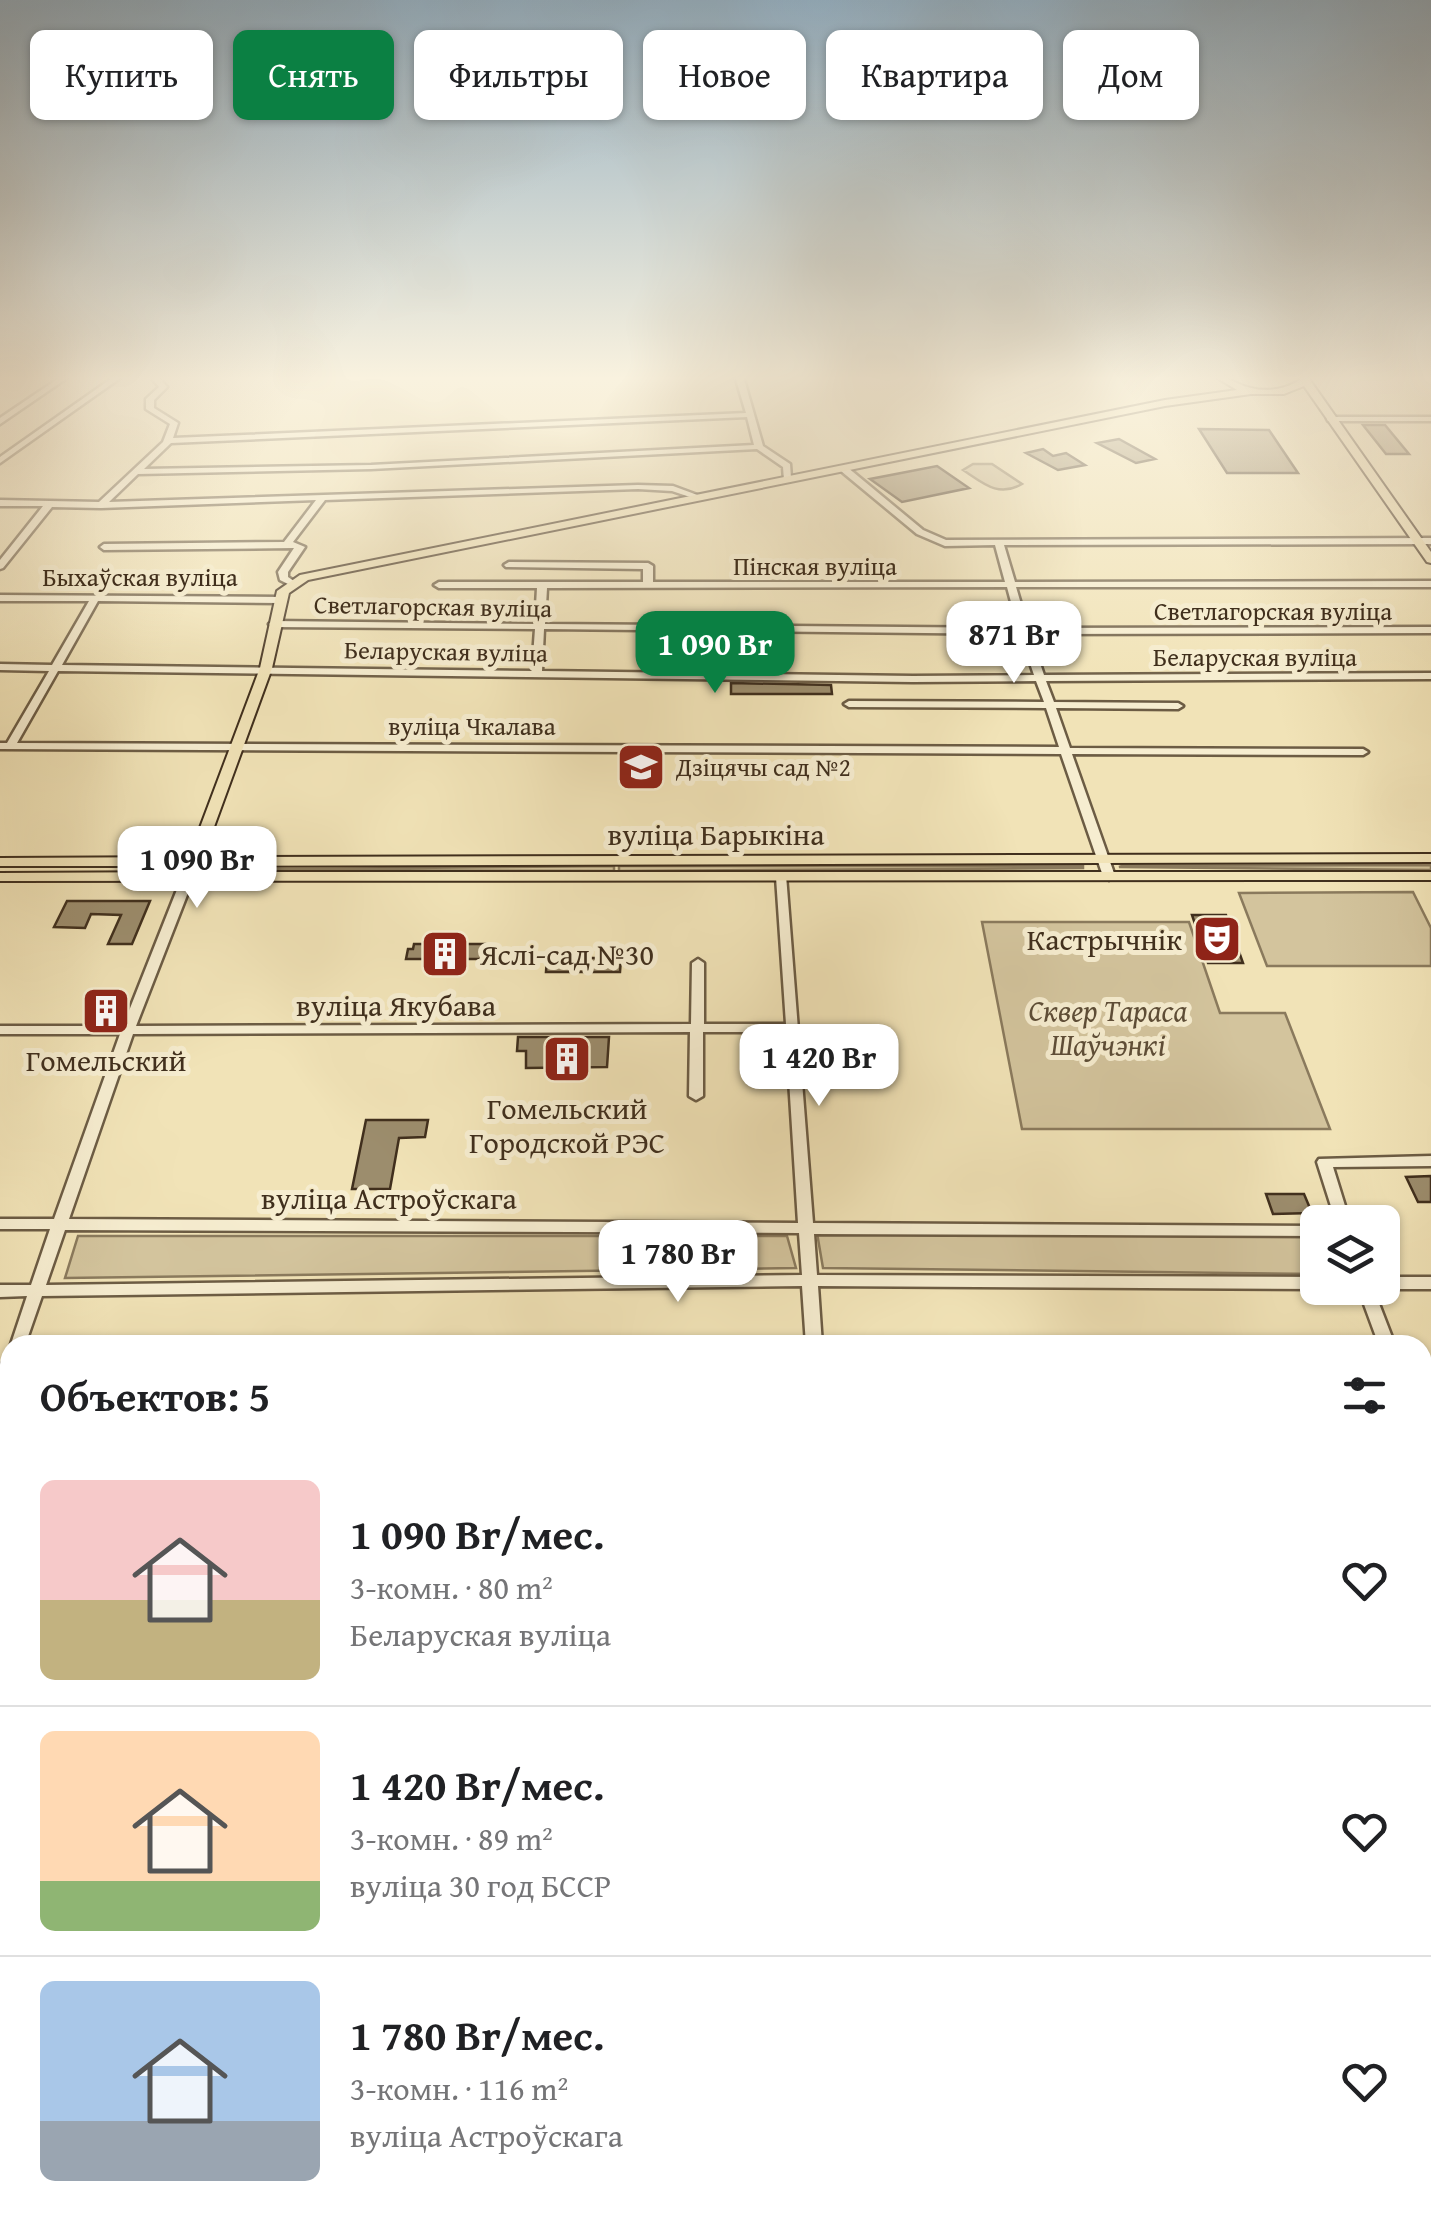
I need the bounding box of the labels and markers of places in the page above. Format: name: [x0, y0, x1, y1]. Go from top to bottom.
pin: 871 Br: [933, 601, 1095, 686]
pin: 1 090 Br: [612, 611, 818, 696]
school or university icon: Дзіцячы сад №2: [615, 741, 667, 793]
place label: Дзіцячы сад №2: [675, 749, 851, 785]
pin: 1 090 Br: [94, 826, 300, 911]
theatre icon: Кастрычнік: [1191, 913, 1243, 965]
place label: Кастрычнік: [1027, 917, 1182, 961]
building icon: Яслі-сад №30: [419, 928, 471, 980]
place label: Яслі-сад №30: [479, 932, 654, 976]
building icon: Гомельский: [80, 985, 132, 1037]
pin: 1 420 Br: [716, 1024, 922, 1109]
building icon: Гомельский Городской РЭС: [541, 1033, 593, 1085]
place label: Гомельский: [26, 1038, 187, 1082]
place label: Гомельский Городской РЭС: [469, 1086, 665, 1164]
pin: 1 780 Br: [575, 1220, 781, 1305]

